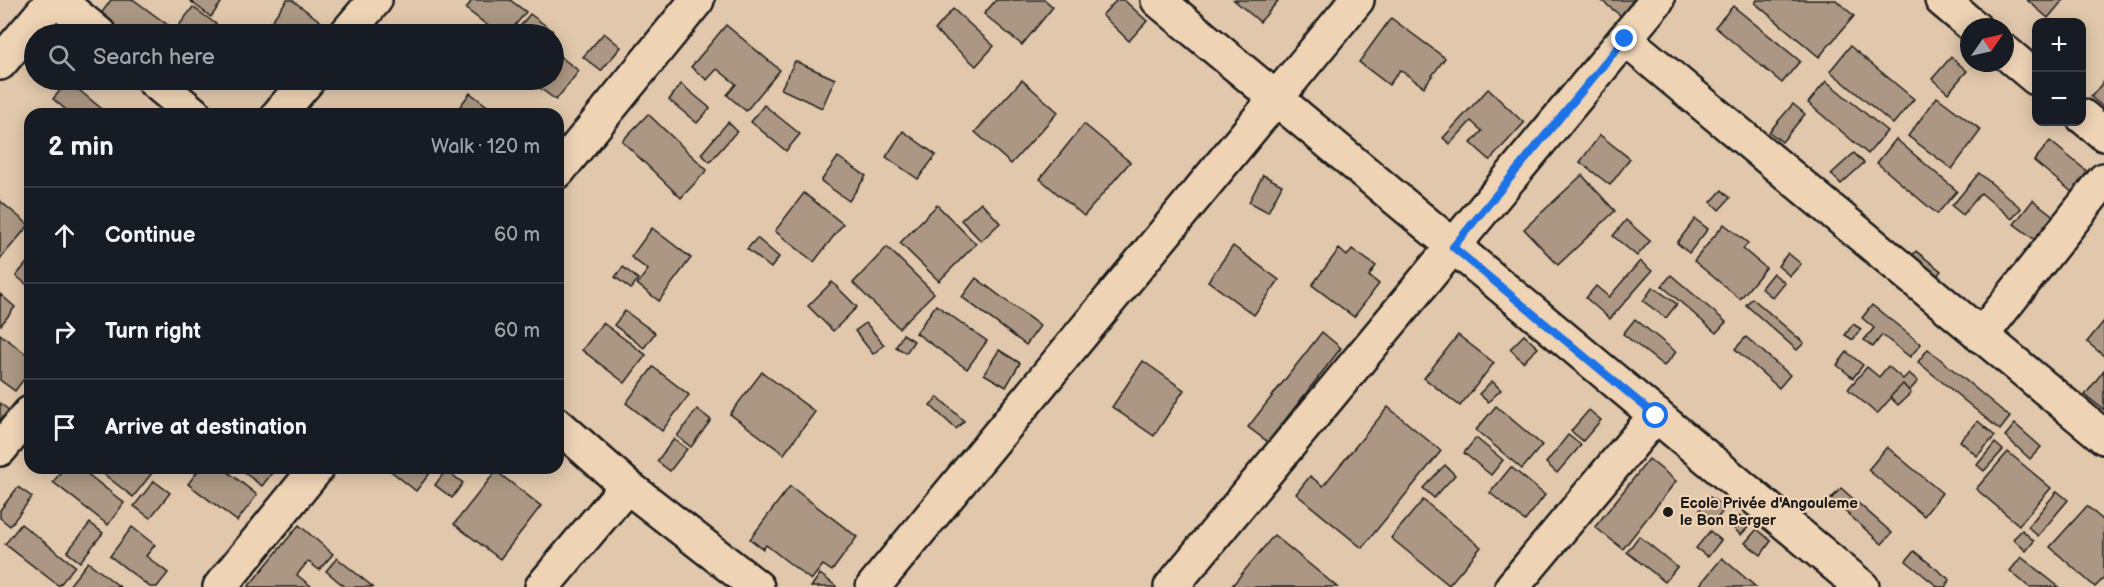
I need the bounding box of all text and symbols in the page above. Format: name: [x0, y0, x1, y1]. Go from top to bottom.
north arrow: [1960, 18, 2014, 72]
map controls: [2032, 18, 2086, 126]
button: +: [2032, 18, 2086, 72]
search box: [24, 24, 564, 90]
route end: [1611, 25, 1637, 51]
icon: search: [45, 41, 78, 74]
text: Search here: [93, 44, 215, 71]
button: −: [2032, 72, 2086, 126]
text: 2 min: [48, 132, 114, 163]
text: Walk · 120 m: [431, 135, 540, 159]
icon: ahead: [48, 219, 81, 252]
text: Continue: [105, 222, 195, 249]
text: 60 m: [494, 223, 540, 247]
icon: right: [48, 315, 81, 348]
text: Turn right: [105, 318, 201, 345]
text: 60 m: [494, 319, 540, 343]
route start: [1642, 402, 1668, 428]
icon: arrive: [48, 411, 81, 444]
text: Arrive at destination: [105, 414, 307, 441]
place label: Ecole Privée d'Angouleme le Bon Berger: [1680, 494, 1858, 530]
marker: Ecole Privée d'Angouleme le Bon Berger: [1661, 505, 1675, 519]

